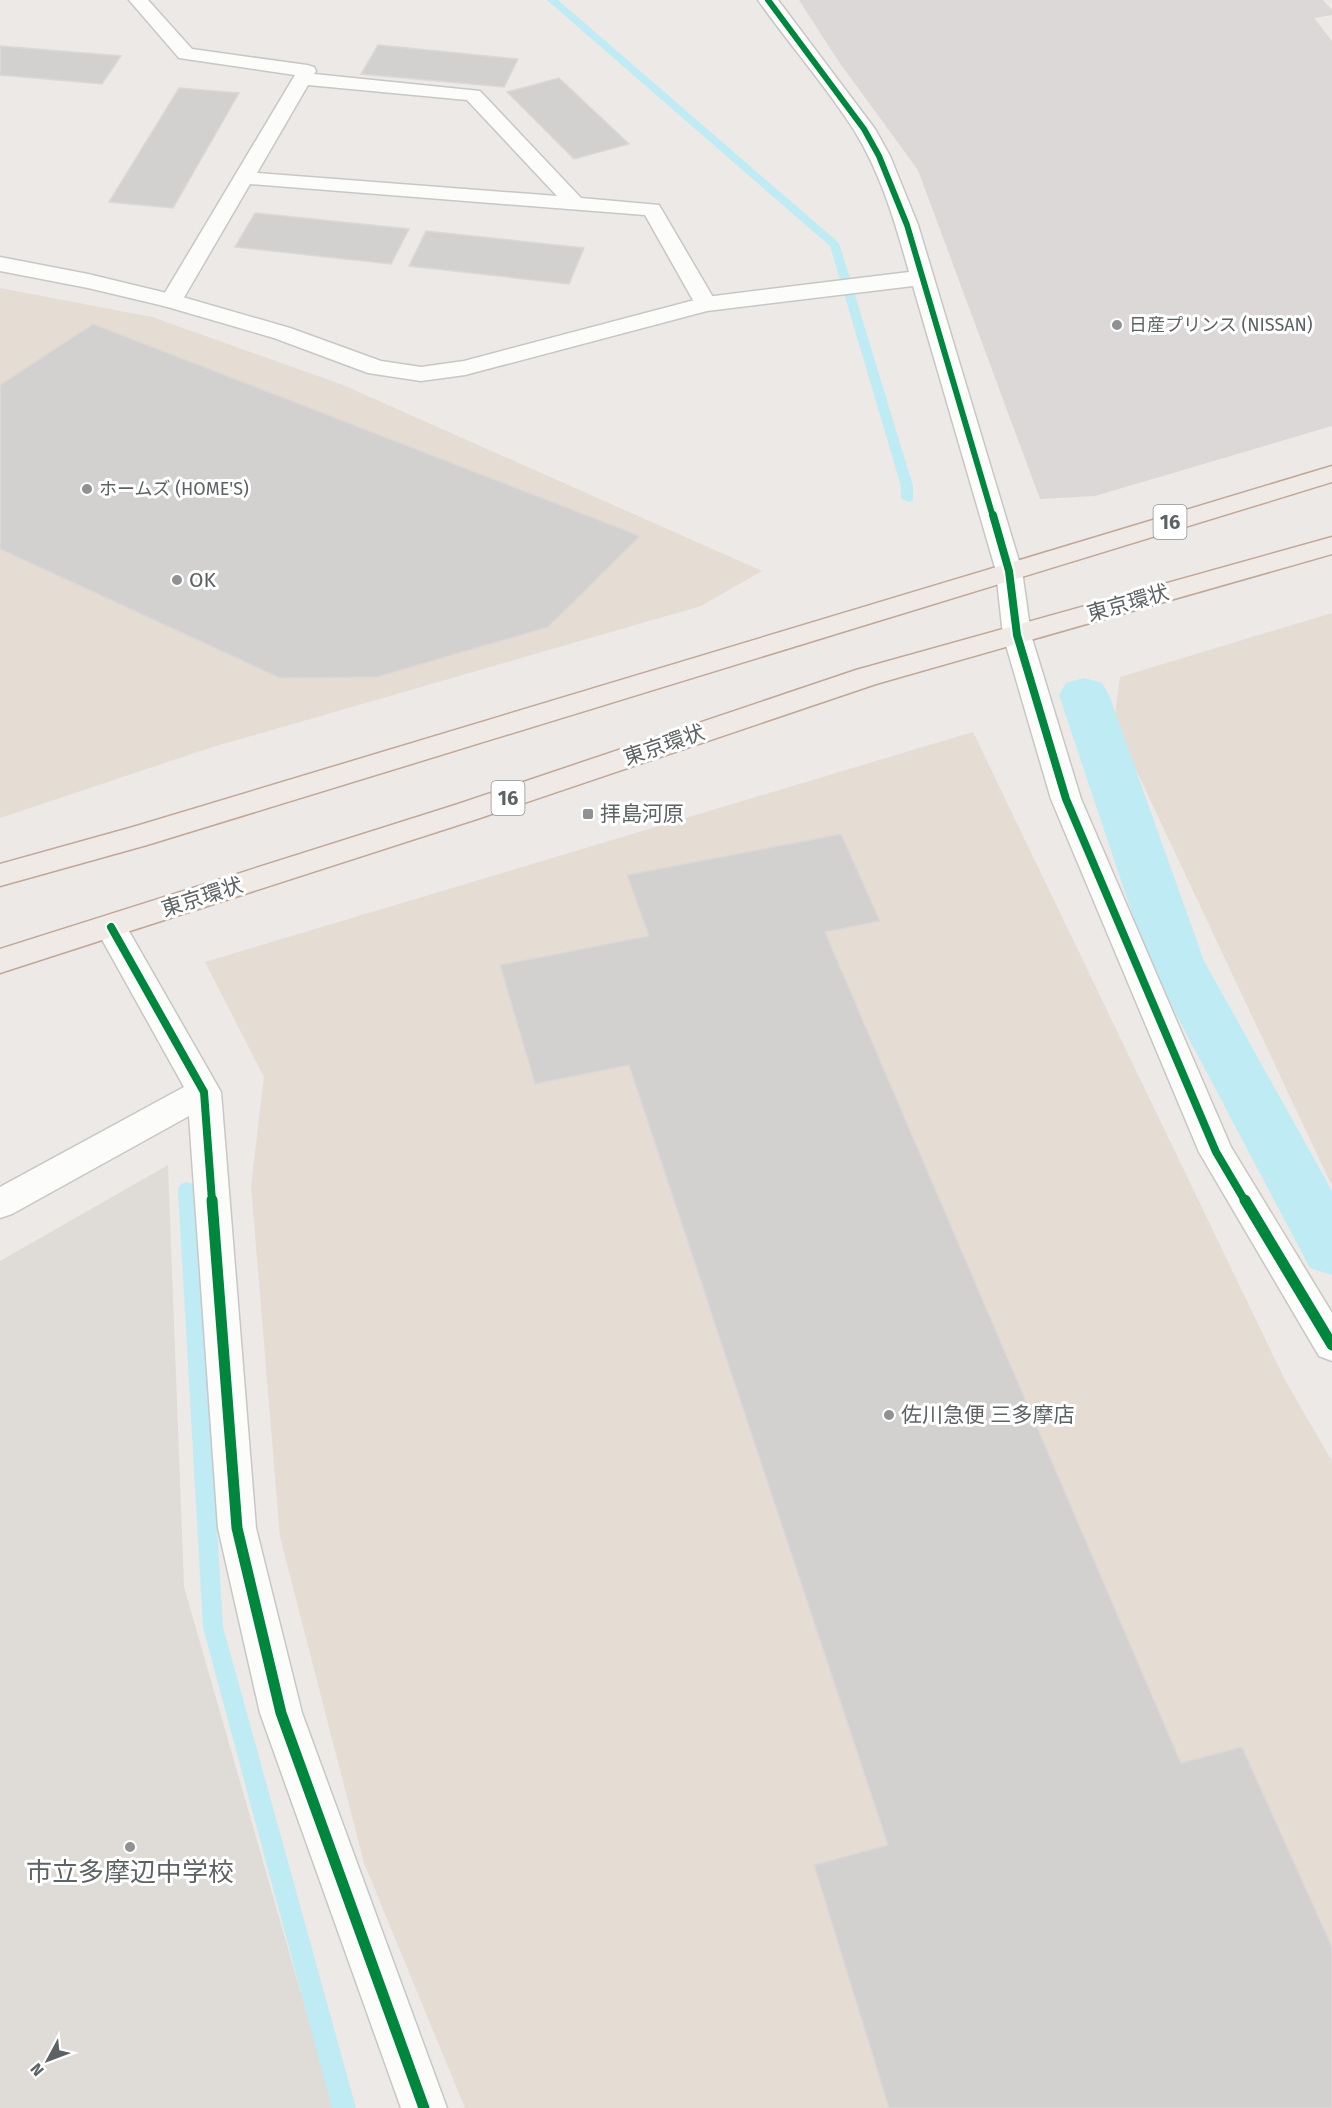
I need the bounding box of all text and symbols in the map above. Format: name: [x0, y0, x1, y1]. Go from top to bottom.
place label: 日産プリンス (NISSAN): [1129, 314, 1313, 336]
marker: 日産プリンス (NISSAN): [1110, 318, 1124, 332]
place label: ホームズ (HOME'S): [99, 478, 249, 500]
marker: ホームズ (HOME'S): [80, 482, 94, 496]
road number: 16: [1154, 505, 1186, 539]
place label: OK: [189, 567, 217, 593]
marker: OK: [170, 573, 184, 587]
street label: 東京環状: [1084, 579, 1172, 627]
street label: 東京環状: [620, 719, 708, 771]
road number: 16: [492, 781, 524, 815]
place label: 拝島河原: [600, 801, 684, 827]
marker: 拝島河原: [581, 807, 595, 821]
street label: 東京環状: [158, 872, 246, 922]
place label: 佐川急便 三多摩店: [901, 1402, 1075, 1428]
marker: 佐川急便 三多摩店: [882, 1408, 896, 1422]
marker: 市立多摩辺中学校: [123, 1840, 137, 1854]
place label: 市立多摩辺中学校: [26, 1857, 234, 1888]
north arrow: [18, 2030, 78, 2090]
text: N: [26, 2059, 48, 2080]

